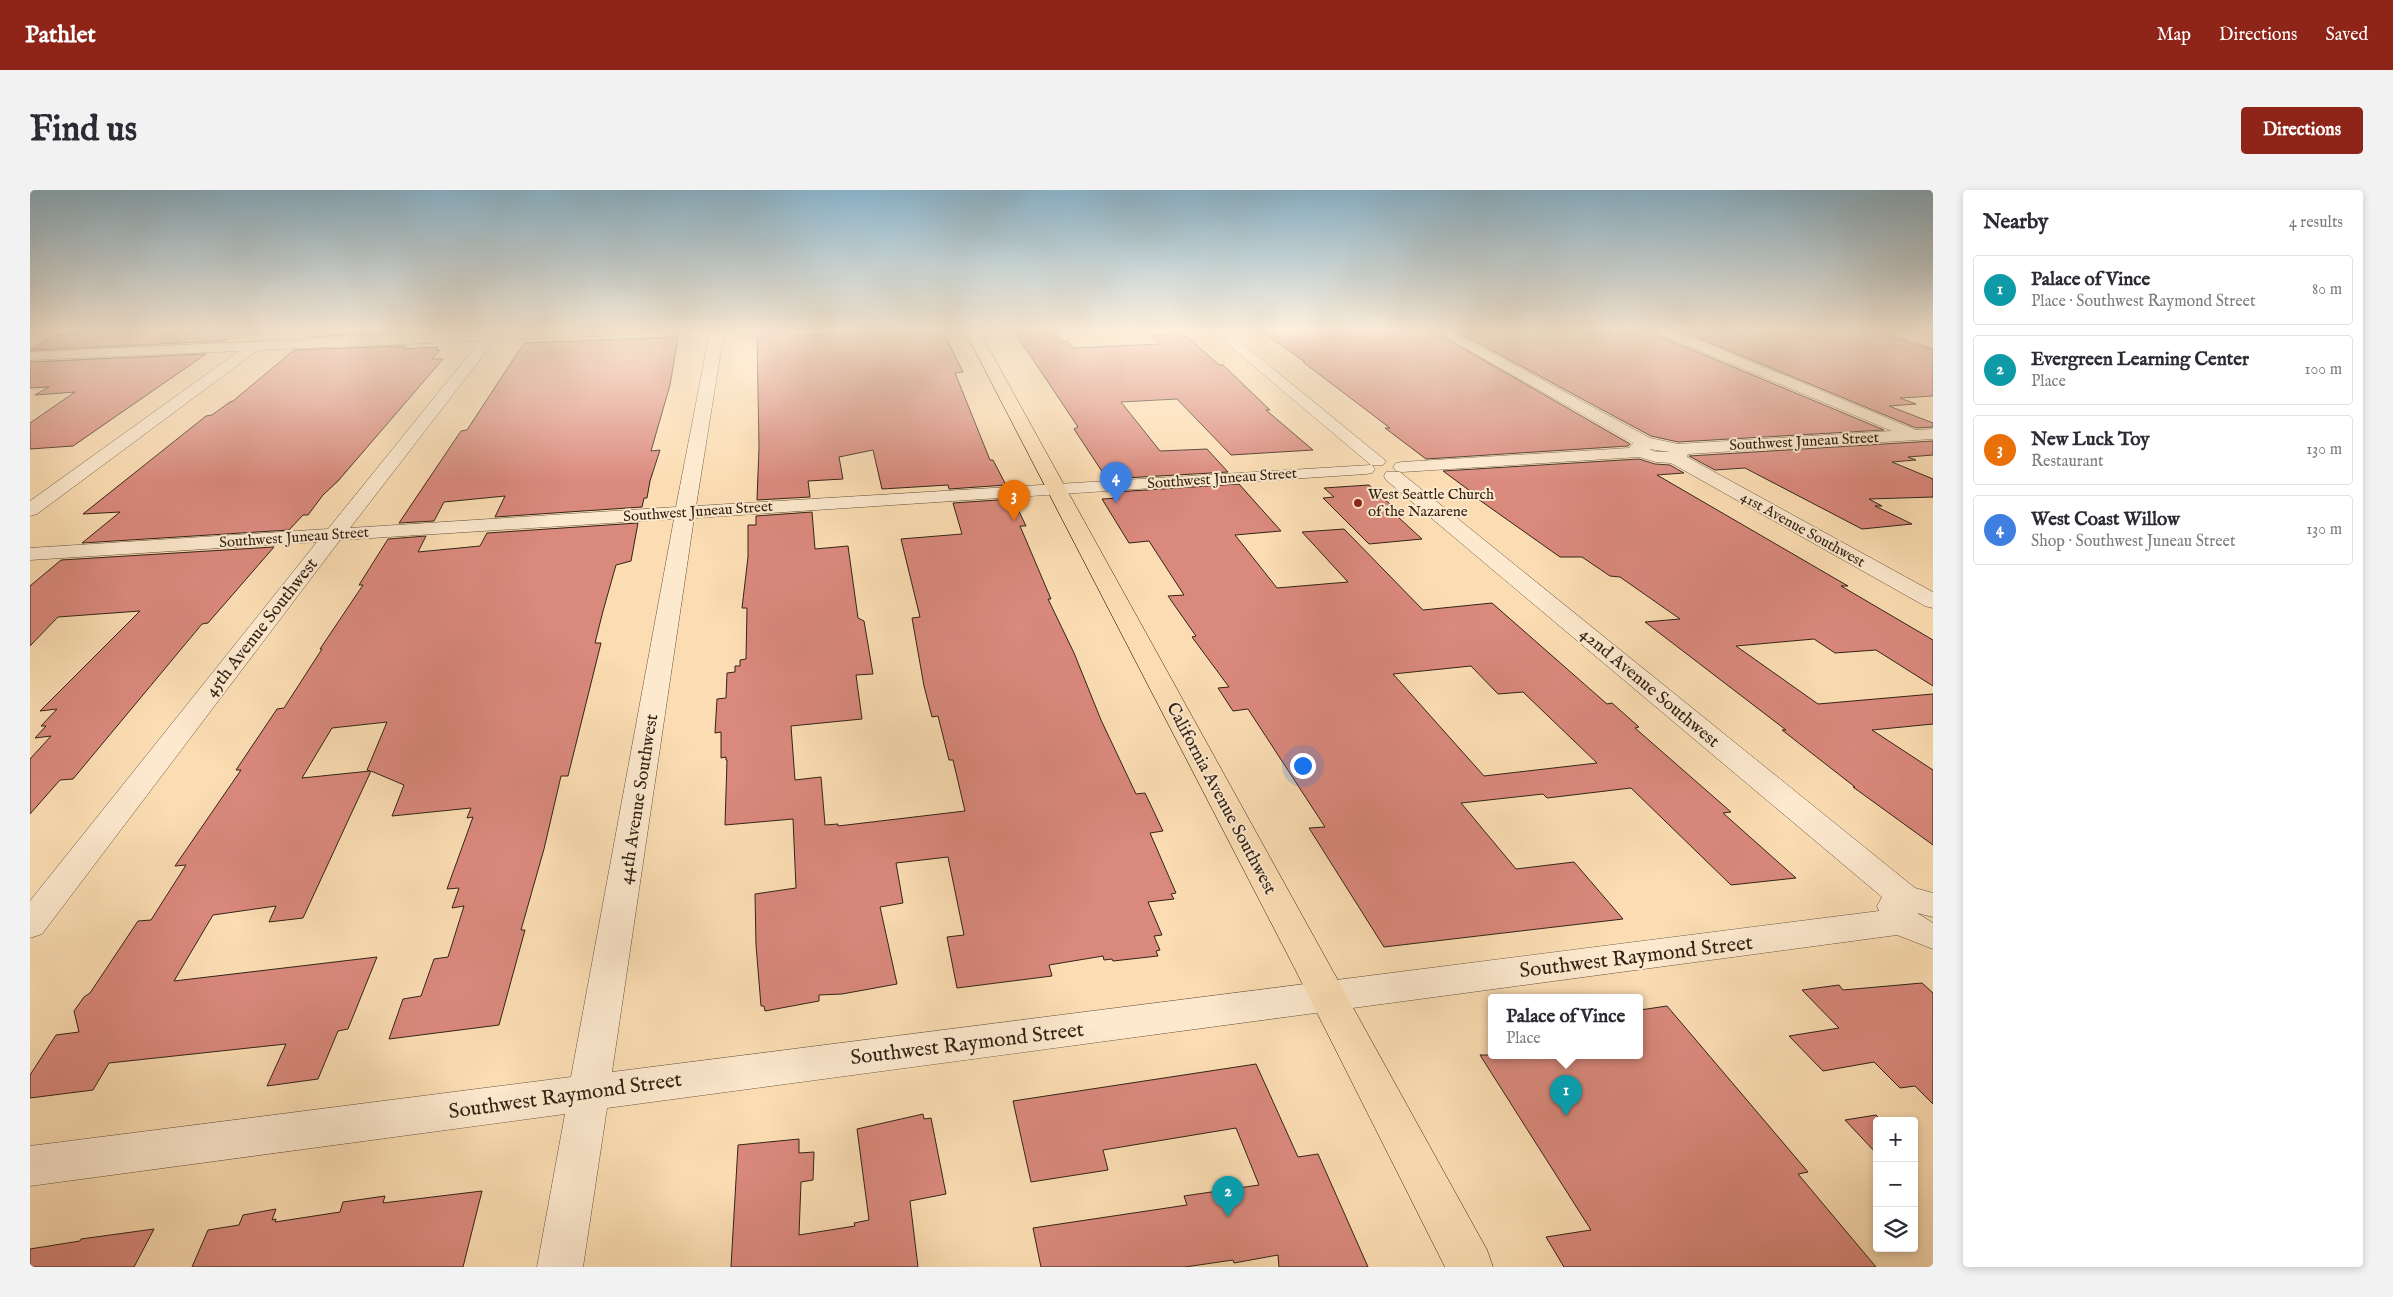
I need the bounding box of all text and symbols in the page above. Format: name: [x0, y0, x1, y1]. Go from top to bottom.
text: Pathlet: [25, 20, 96, 51]
text: Map: [2157, 24, 2191, 47]
text: Directions: [2219, 24, 2297, 47]
text: Saved: [2325, 24, 2368, 47]
button: Directions: [2241, 107, 2363, 154]
text: Find us: [30, 108, 137, 153]
text: Nearby: [1983, 209, 2048, 236]
text: 4 results: [2289, 213, 2343, 233]
text: Palace of Vince: [2031, 268, 2150, 292]
text: 1: [1997, 280, 2003, 300]
text: 80 m: [2312, 280, 2342, 300]
text: Place · Southwest Raymond Street: [2031, 292, 2255, 312]
text: Evergreen Learning Center: [2031, 348, 2249, 372]
text: 2: [1996, 360, 2004, 380]
text: 100 m: [2305, 360, 2342, 380]
text: Place: [2031, 372, 2066, 392]
street label: Southwest Juneau Street: [1729, 428, 1879, 455]
text: New Luck Toy: [2031, 428, 2150, 452]
text: 3: [1997, 440, 2003, 460]
text: 130 m: [2306, 440, 2342, 460]
text: Restaurant: [2031, 452, 2104, 472]
pin: 4: [1100, 462, 1132, 503]
street label: Southwest Juneau Street: [1147, 464, 1297, 493]
pin: 3: [998, 480, 1030, 521]
place label: West Seattle Church of the Nazarene: [1368, 485, 1494, 521]
street label: 41st Avenue Southwest: [1737, 487, 1868, 572]
street label: Southwest Juneau Street: [623, 497, 773, 526]
marker: West Seattle Church of the Nazarene: [1352, 497, 1364, 509]
text: West Coast Willow: [2031, 508, 2180, 532]
text: 4: [1996, 520, 2004, 540]
text: 130 m: [2306, 520, 2342, 540]
street label: Southwest Juneau Street: [219, 523, 369, 552]
text: Shop · Southwest Juneau Street: [2031, 532, 2235, 552]
street label: 45th Avenue Southwest: [201, 554, 324, 702]
street label: 42nd Avenue Southwest: [1574, 623, 1724, 753]
street label: California Avenue Southwest: [1160, 699, 1281, 899]
street label: 44th Avenue Southwest: [615, 712, 664, 886]
your location: [1290, 753, 1316, 779]
street label: Southwest Raymond Street: [1518, 930, 1754, 985]
popup: [1488, 994, 1643, 1059]
text: Palace of Vince: [1506, 1005, 1625, 1029]
street label: Southwest Raymond Street: [849, 1017, 1085, 1072]
text: Place: [1506, 1029, 1541, 1049]
street label: Southwest Raymond Street: [447, 1067, 683, 1126]
pin: 1: [1550, 1075, 1582, 1116]
map controls: [1873, 1117, 1918, 1252]
button: +: [1873, 1117, 1918, 1162]
button: −: [1873, 1162, 1918, 1207]
pin: 2: [1212, 1176, 1244, 1217]
button: layers: [1873, 1207, 1918, 1252]

